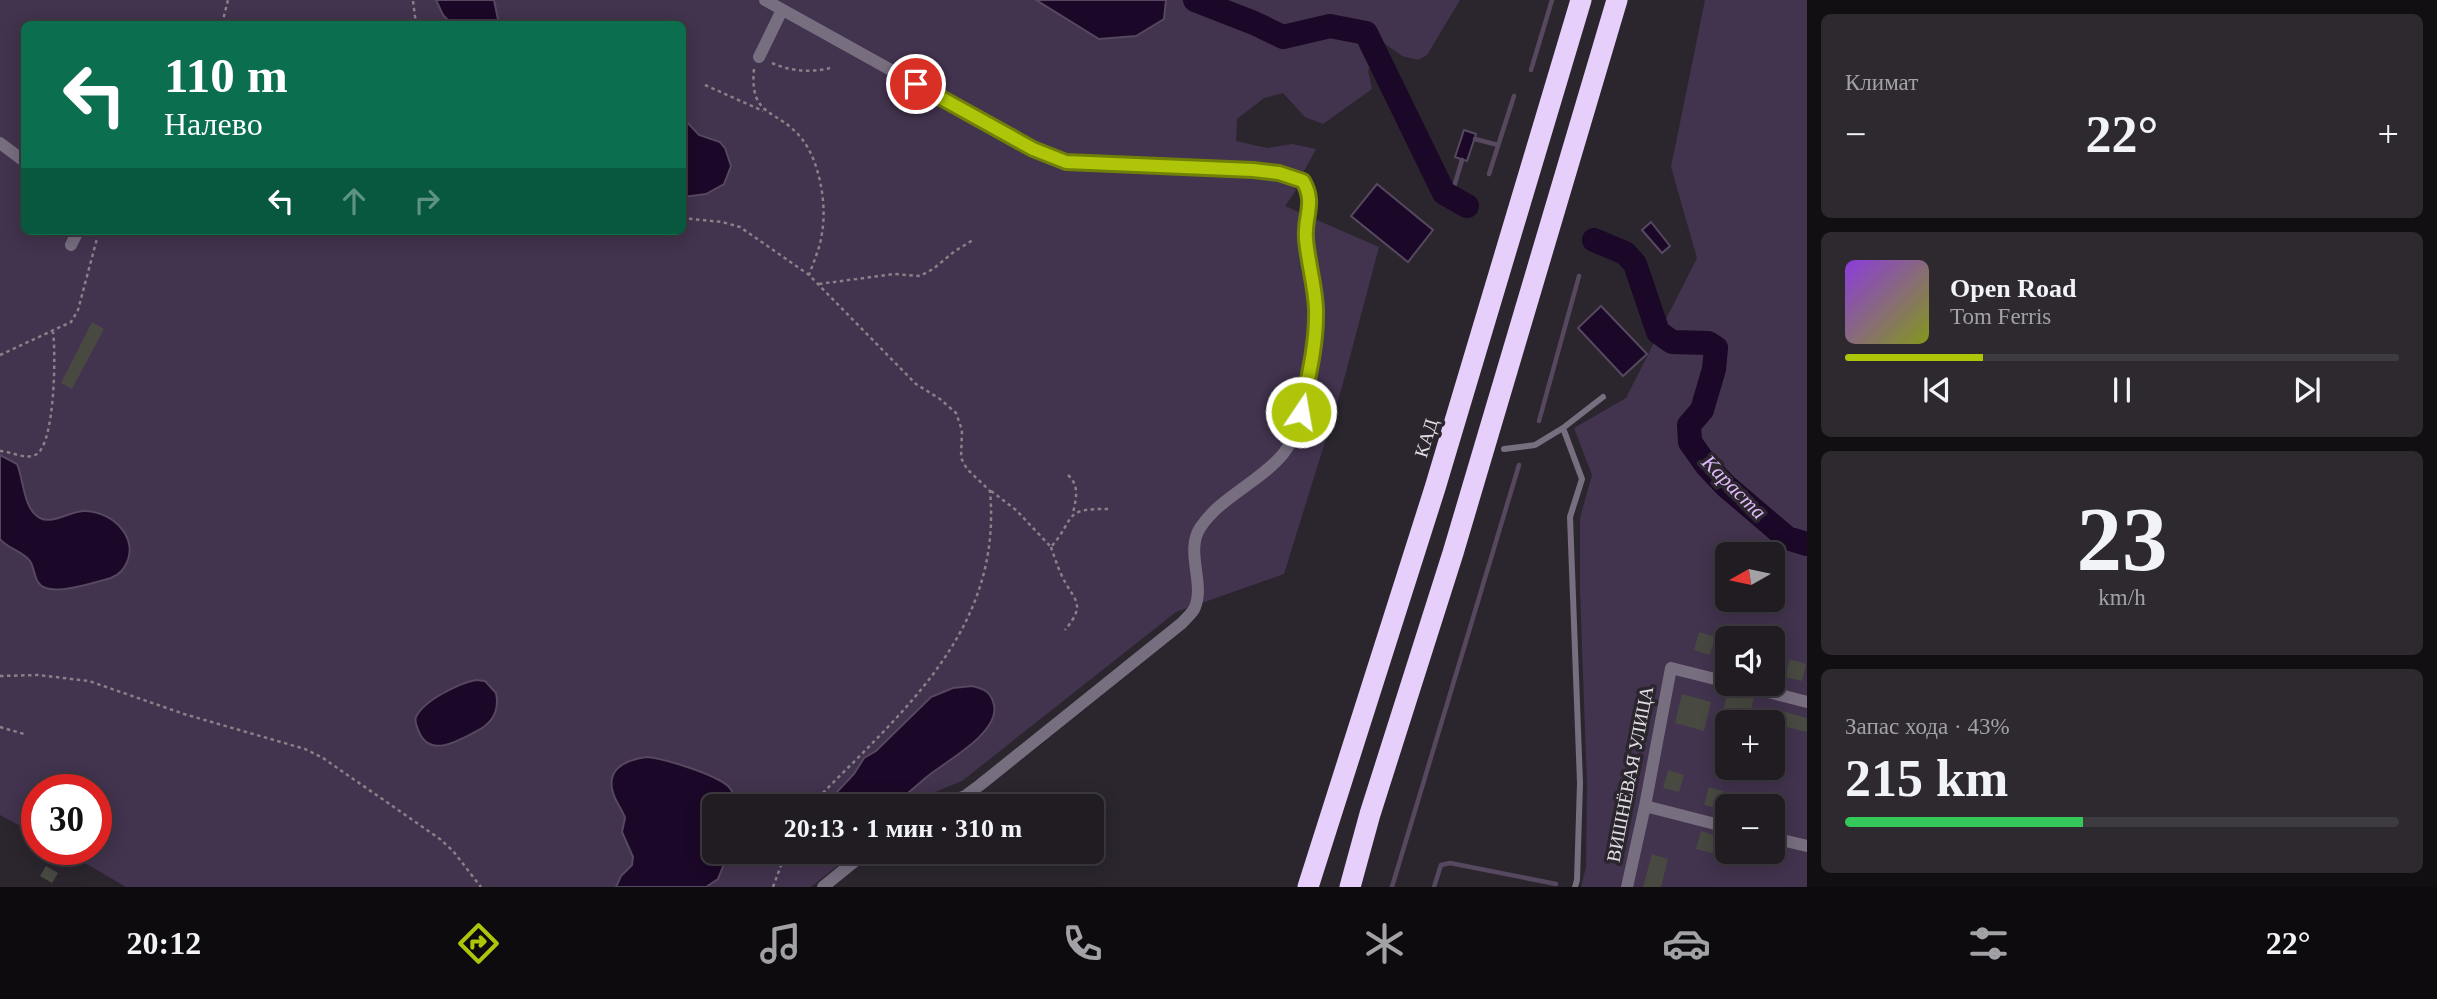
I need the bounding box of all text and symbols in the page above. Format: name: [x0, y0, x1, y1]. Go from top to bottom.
text: 110 m: [164, 48, 288, 103]
icon: left: [49, 49, 140, 140]
pin: [886, 54, 946, 114]
icon: arrive: [897, 65, 935, 103]
text: Климат: [1845, 70, 1918, 95]
text: Налево: [164, 106, 263, 142]
text: 22°: [2086, 106, 2158, 163]
text: −: [1845, 113, 1866, 155]
text: +: [2378, 113, 2399, 155]
icon: left: [262, 182, 300, 220]
icon: ahead: [335, 182, 373, 220]
icon: right: [408, 182, 446, 220]
text: Open Road: [1950, 274, 2076, 303]
text: Tom Ferris: [1950, 304, 2051, 329]
icon: previous: [1918, 371, 1956, 409]
icon: pause: [2103, 371, 2141, 409]
icon: next: [2288, 371, 2326, 409]
position arrow: [1264, 375, 1338, 449]
street label: КАД: [1410, 416, 1442, 460]
water label: Караста: [1696, 449, 1771, 524]
text: 23: [2077, 489, 2168, 590]
north arrow: [1715, 542, 1785, 612]
map controls: [1715, 542, 1785, 864]
text: km/h: [2098, 585, 2146, 610]
button: sound: [1715, 626, 1785, 696]
street label: ВИШНЁВАЯ УЛИЦА: [1603, 684, 1657, 864]
button: +: [1715, 710, 1785, 780]
text: Запас хода · 43%: [1845, 714, 2010, 739]
text: 215 km: [1845, 750, 2008, 807]
speed limit sign: 30: [21, 774, 112, 865]
button: −: [1715, 794, 1785, 864]
text: 20:13 · 1 мин · 310 m: [784, 814, 1022, 843]
icon: directions: [454, 919, 503, 968]
icon: music: [756, 919, 805, 968]
icon: phone: [1058, 919, 1107, 968]
icon: climate: [1360, 919, 1409, 968]
icon: car: [1662, 919, 1711, 968]
icon: filters: [1964, 919, 2013, 968]
text: 20:12: [126, 925, 201, 961]
text: 22°: [2266, 925, 2310, 961]

